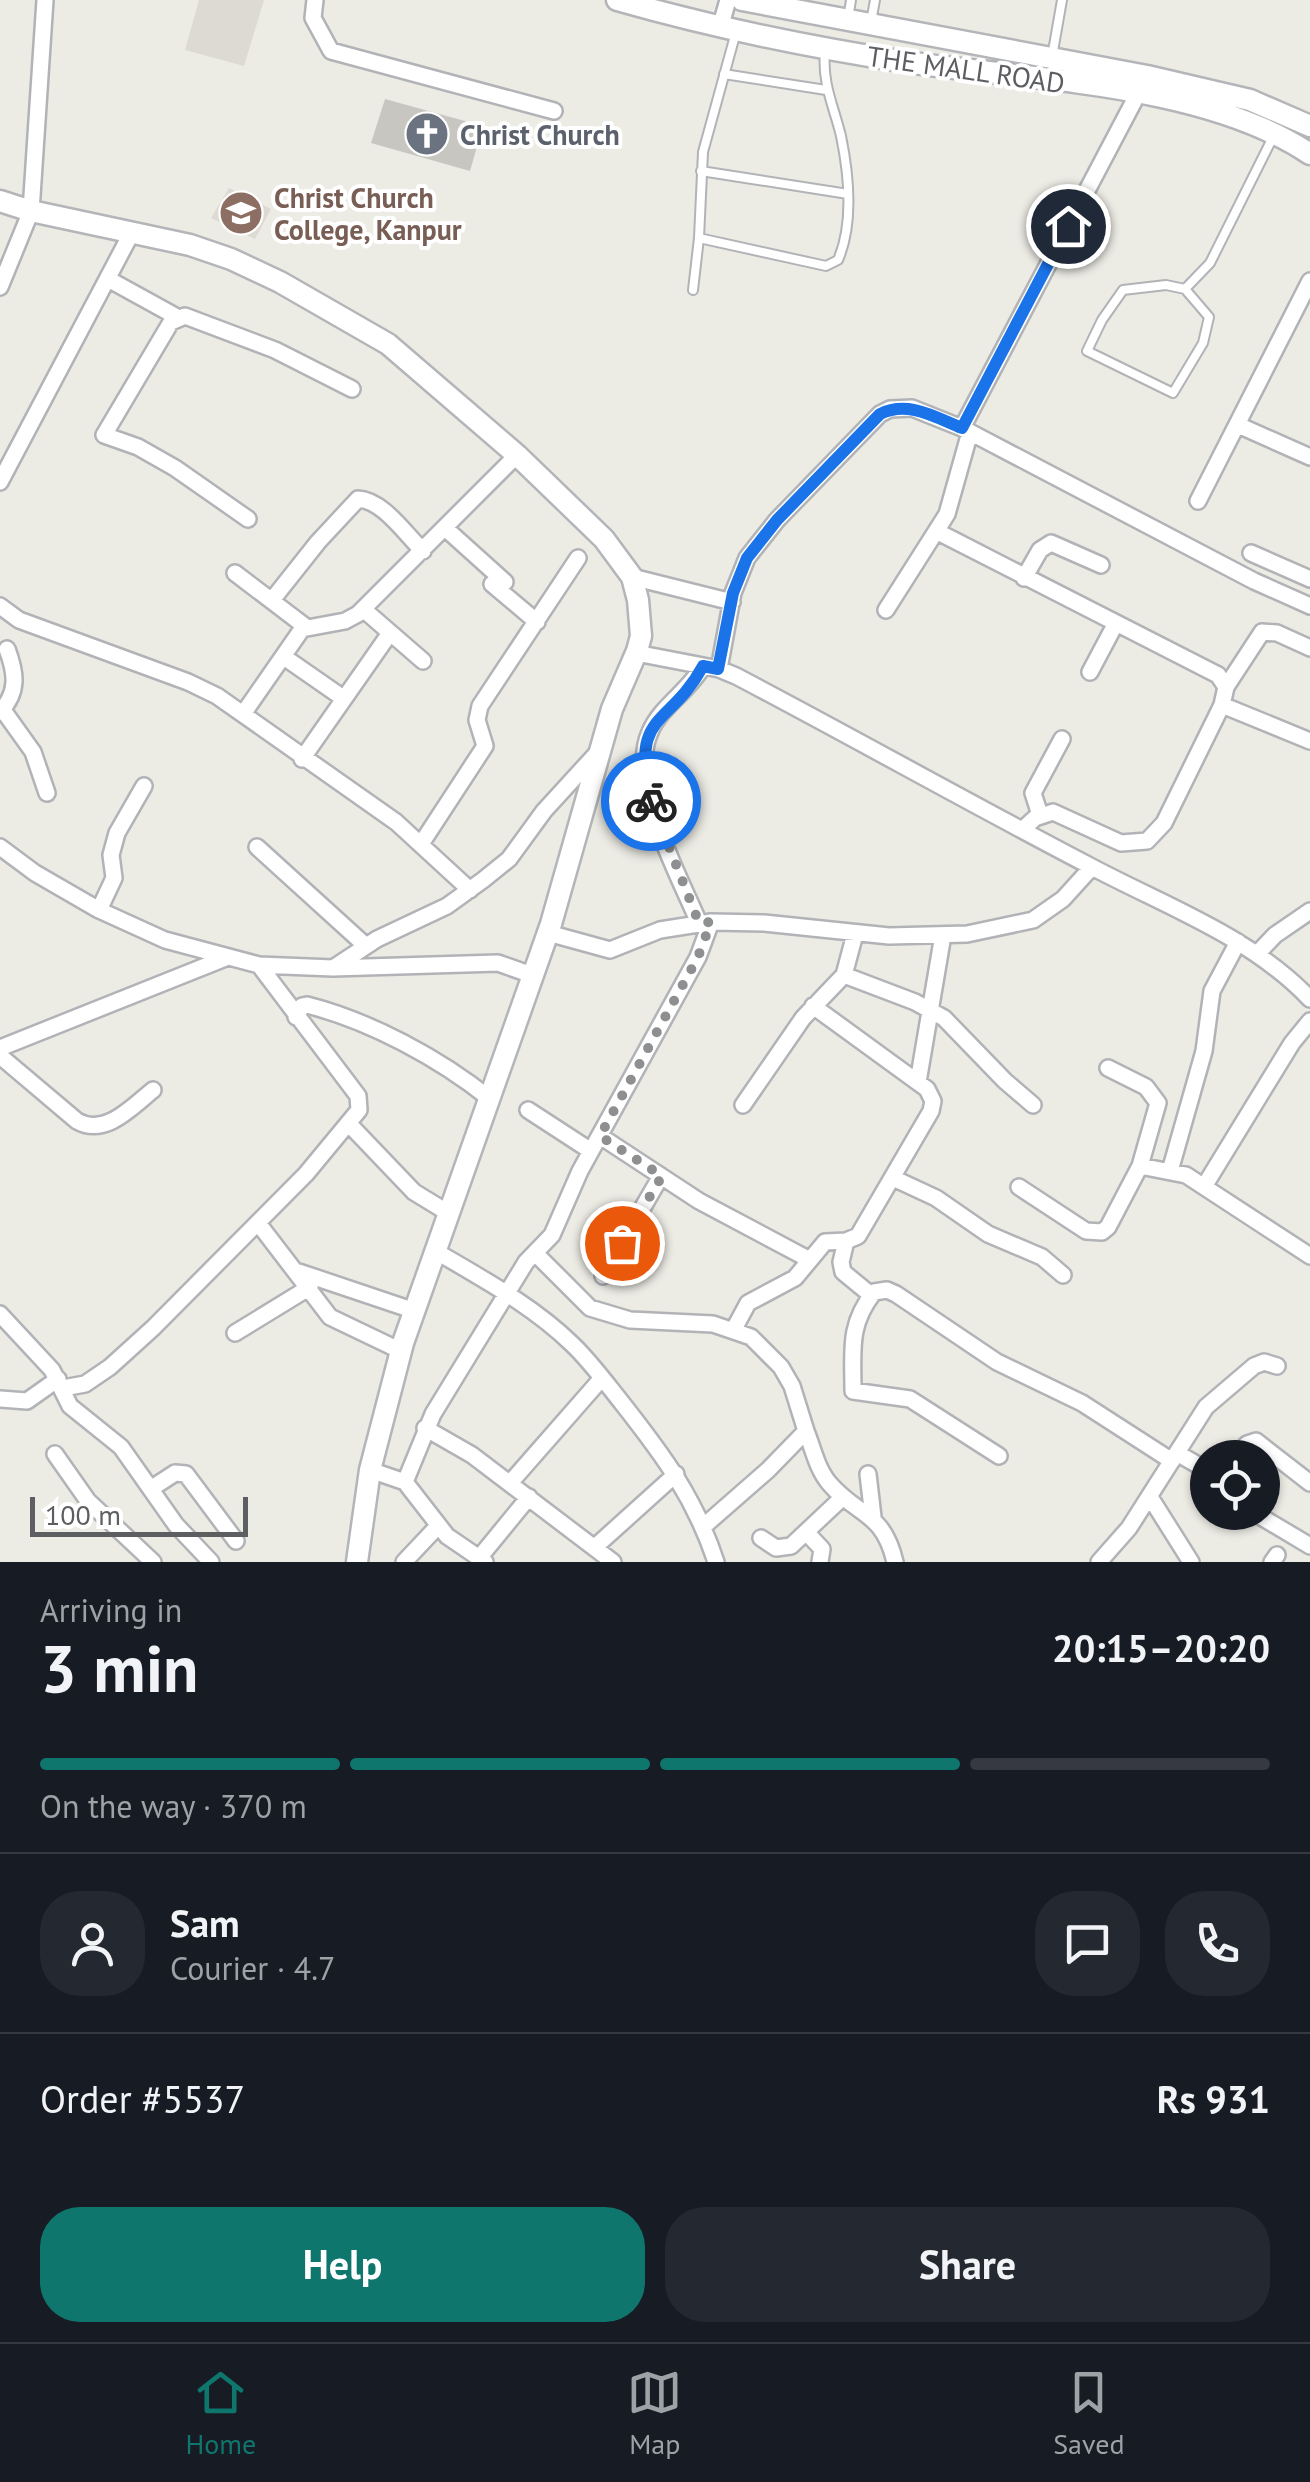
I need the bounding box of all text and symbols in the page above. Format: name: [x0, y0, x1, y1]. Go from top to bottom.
street label: THE MALL ROAD: [865, 37, 1067, 101]
church icon: Christ Church: [404, 111, 450, 157]
place label: Christ Church: [460, 116, 620, 153]
place label: Christ Church College, Kanpur: [274, 179, 462, 248]
pin: [1026, 184, 1111, 269]
school or university icon: Christ Church College, Kanpur: [218, 190, 264, 236]
icon: home: [1041, 199, 1096, 254]
courier: [601, 751, 701, 851]
icon: bike: [624, 774, 679, 829]
pin: [580, 1201, 665, 1286]
icon: bag: [595, 1216, 650, 1271]
map controls: [1190, 1440, 1280, 1530]
button: locate: [1190, 1440, 1280, 1530]
scale bar: [30, 1492, 248, 1536]
text: 100 m: [45, 1496, 121, 1533]
text: Arriving in: [40, 1589, 182, 1631]
text: 20:15–20:20: [1052, 1623, 1270, 1672]
text: 3 min: [40, 1626, 199, 1710]
text: On the way · 370 m: [40, 1785, 307, 1827]
button: person: [40, 1891, 145, 1996]
button: chat: [1035, 1891, 1140, 1996]
button: phone: [1165, 1891, 1270, 1996]
text: Sam: [170, 1898, 240, 1947]
text: Courier · 4.7: [170, 1947, 336, 1989]
text: Order #5537: [40, 2074, 245, 2123]
text: Rs 931: [1157, 2074, 1270, 2123]
button: Help: [40, 2207, 645, 2322]
button: Share: [665, 2207, 1270, 2322]
tab: Home: [185, 2365, 256, 2462]
tab: Map: [627, 2365, 682, 2462]
tab: Saved: [1053, 2365, 1124, 2462]

